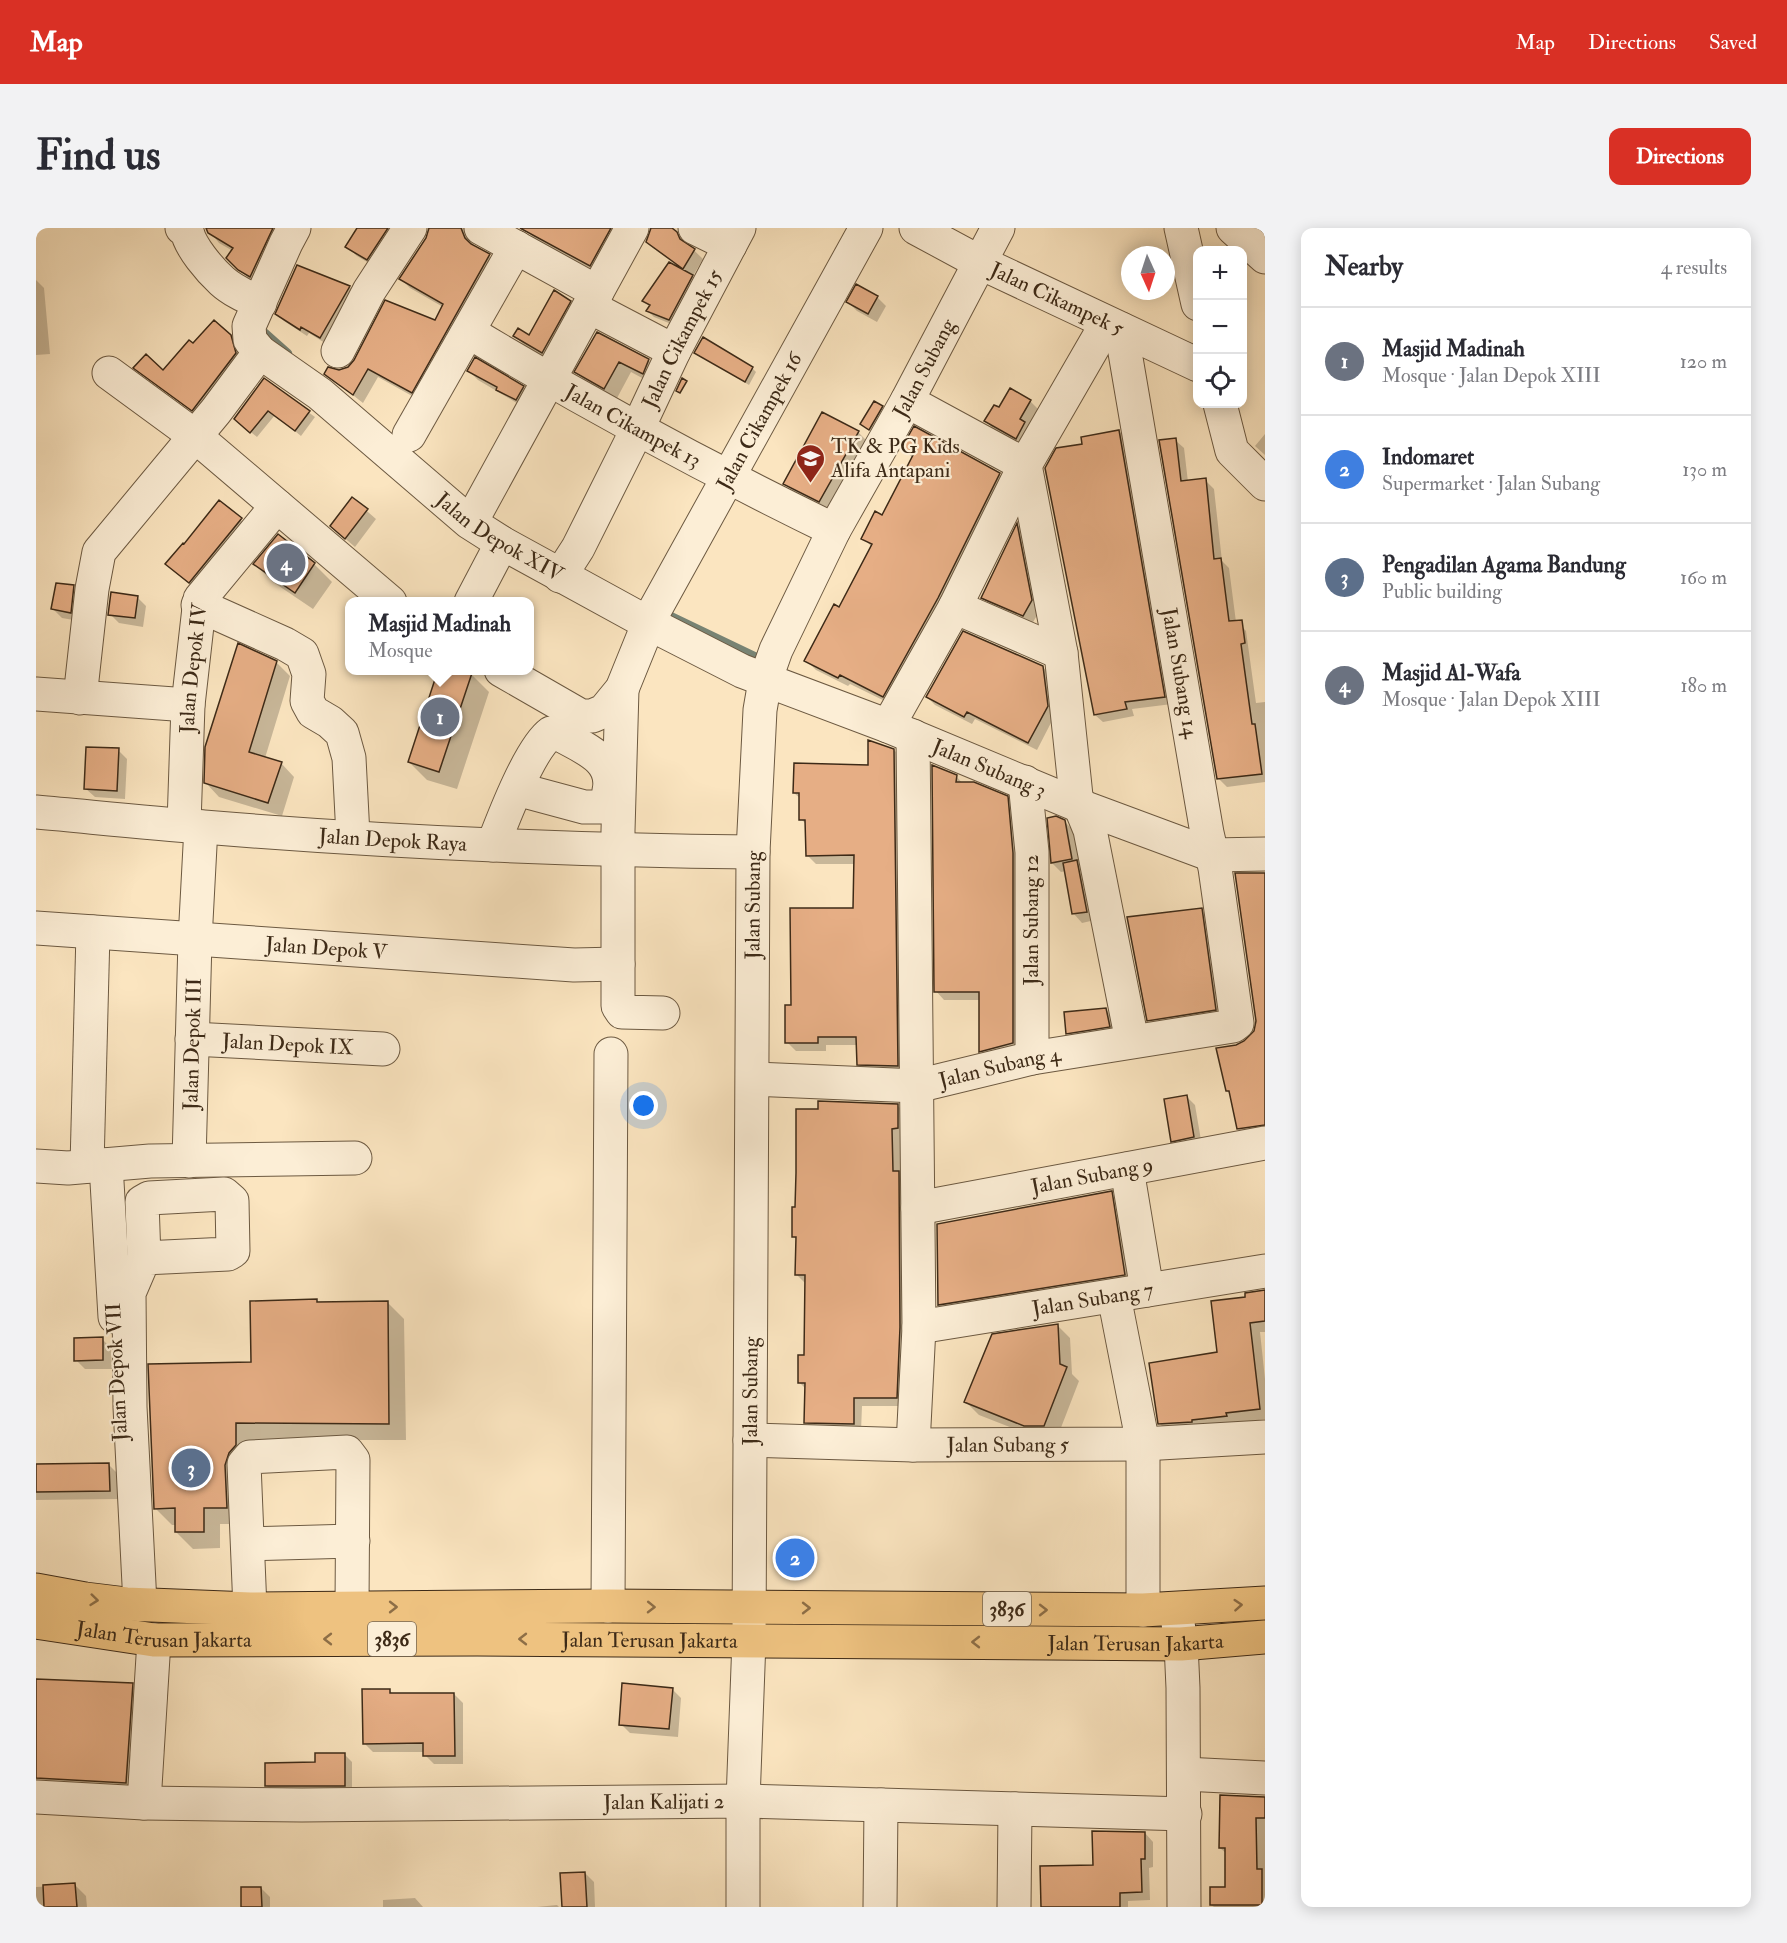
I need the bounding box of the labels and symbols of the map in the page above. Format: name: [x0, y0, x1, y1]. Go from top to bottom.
north arrow: [1121, 246, 1175, 300]
street label: Jalan Cikampek 5: [985, 255, 1129, 342]
street label: Jalan Cikampek 15: [635, 264, 729, 413]
street label: Jalan Subang: [886, 313, 962, 424]
street label: Jalan Cikampek 16: [710, 346, 809, 496]
street label: Jalan Cikampek 13: [559, 377, 706, 474]
place label: TK & PG Kids Alifa Antapani: [830, 433, 960, 484]
school or university icon: TK & PG Kids Alifa Antapani: [794, 442, 826, 484]
street label: Jalan Depok XIV: [430, 485, 569, 588]
pin: 4: [266, 540, 306, 586]
street label: Jalan Depok IV: [174, 601, 213, 735]
street label: Jalan Subang 14: [1155, 605, 1205, 742]
pin: 1: [420, 694, 460, 740]
street label: Jalan Subang 3: [927, 732, 1050, 804]
street label: Jalan Depok Raya: [317, 822, 468, 857]
street label: Jalan Subang: [739, 850, 767, 960]
street label: Jalan Subang 12: [1018, 855, 1045, 987]
street label: Jalan Depok V: [264, 930, 389, 966]
street label: Jalan Depok III: [177, 977, 207, 1112]
street label: Jalan Depok IX: [220, 1027, 354, 1061]
street label: Jalan Subang 4: [935, 1040, 1064, 1094]
your location: [629, 1091, 658, 1120]
street label: Jalan Subang 9: [1028, 1151, 1155, 1200]
street label: Jalan Subang 7: [1029, 1276, 1156, 1322]
street label: Jalan Depok VII: [100, 1302, 134, 1443]
street label: Jalan Subang: [736, 1336, 764, 1446]
street label: Jalan Subang 5: [946, 1431, 1070, 1458]
pin: 3: [172, 1446, 210, 1490]
pin: 2: [776, 1536, 814, 1580]
road number: 3836: [983, 1592, 1031, 1626]
one-way arrow: [89, 1593, 98, 1606]
one-way arrow: [1234, 1598, 1243, 1611]
one-way arrow: [389, 1601, 398, 1613]
one-way arrow: [647, 1601, 656, 1613]
one-way arrow: [802, 1602, 811, 1614]
one-way arrow: [1039, 1603, 1048, 1616]
street label: Jalan Terusan Jakarta: [74, 1615, 252, 1654]
road number: 3836: [368, 1622, 416, 1656]
street label: Jalan Terusan Jakarta: [561, 1626, 738, 1654]
street label: Jalan Terusan Jakarta: [1047, 1627, 1225, 1658]
one-way arrow: [323, 1633, 332, 1645]
one-way arrow: [518, 1633, 527, 1645]
one-way arrow: [971, 1636, 980, 1648]
street label: Jalan Kalijati 2: [602, 1788, 725, 1816]

